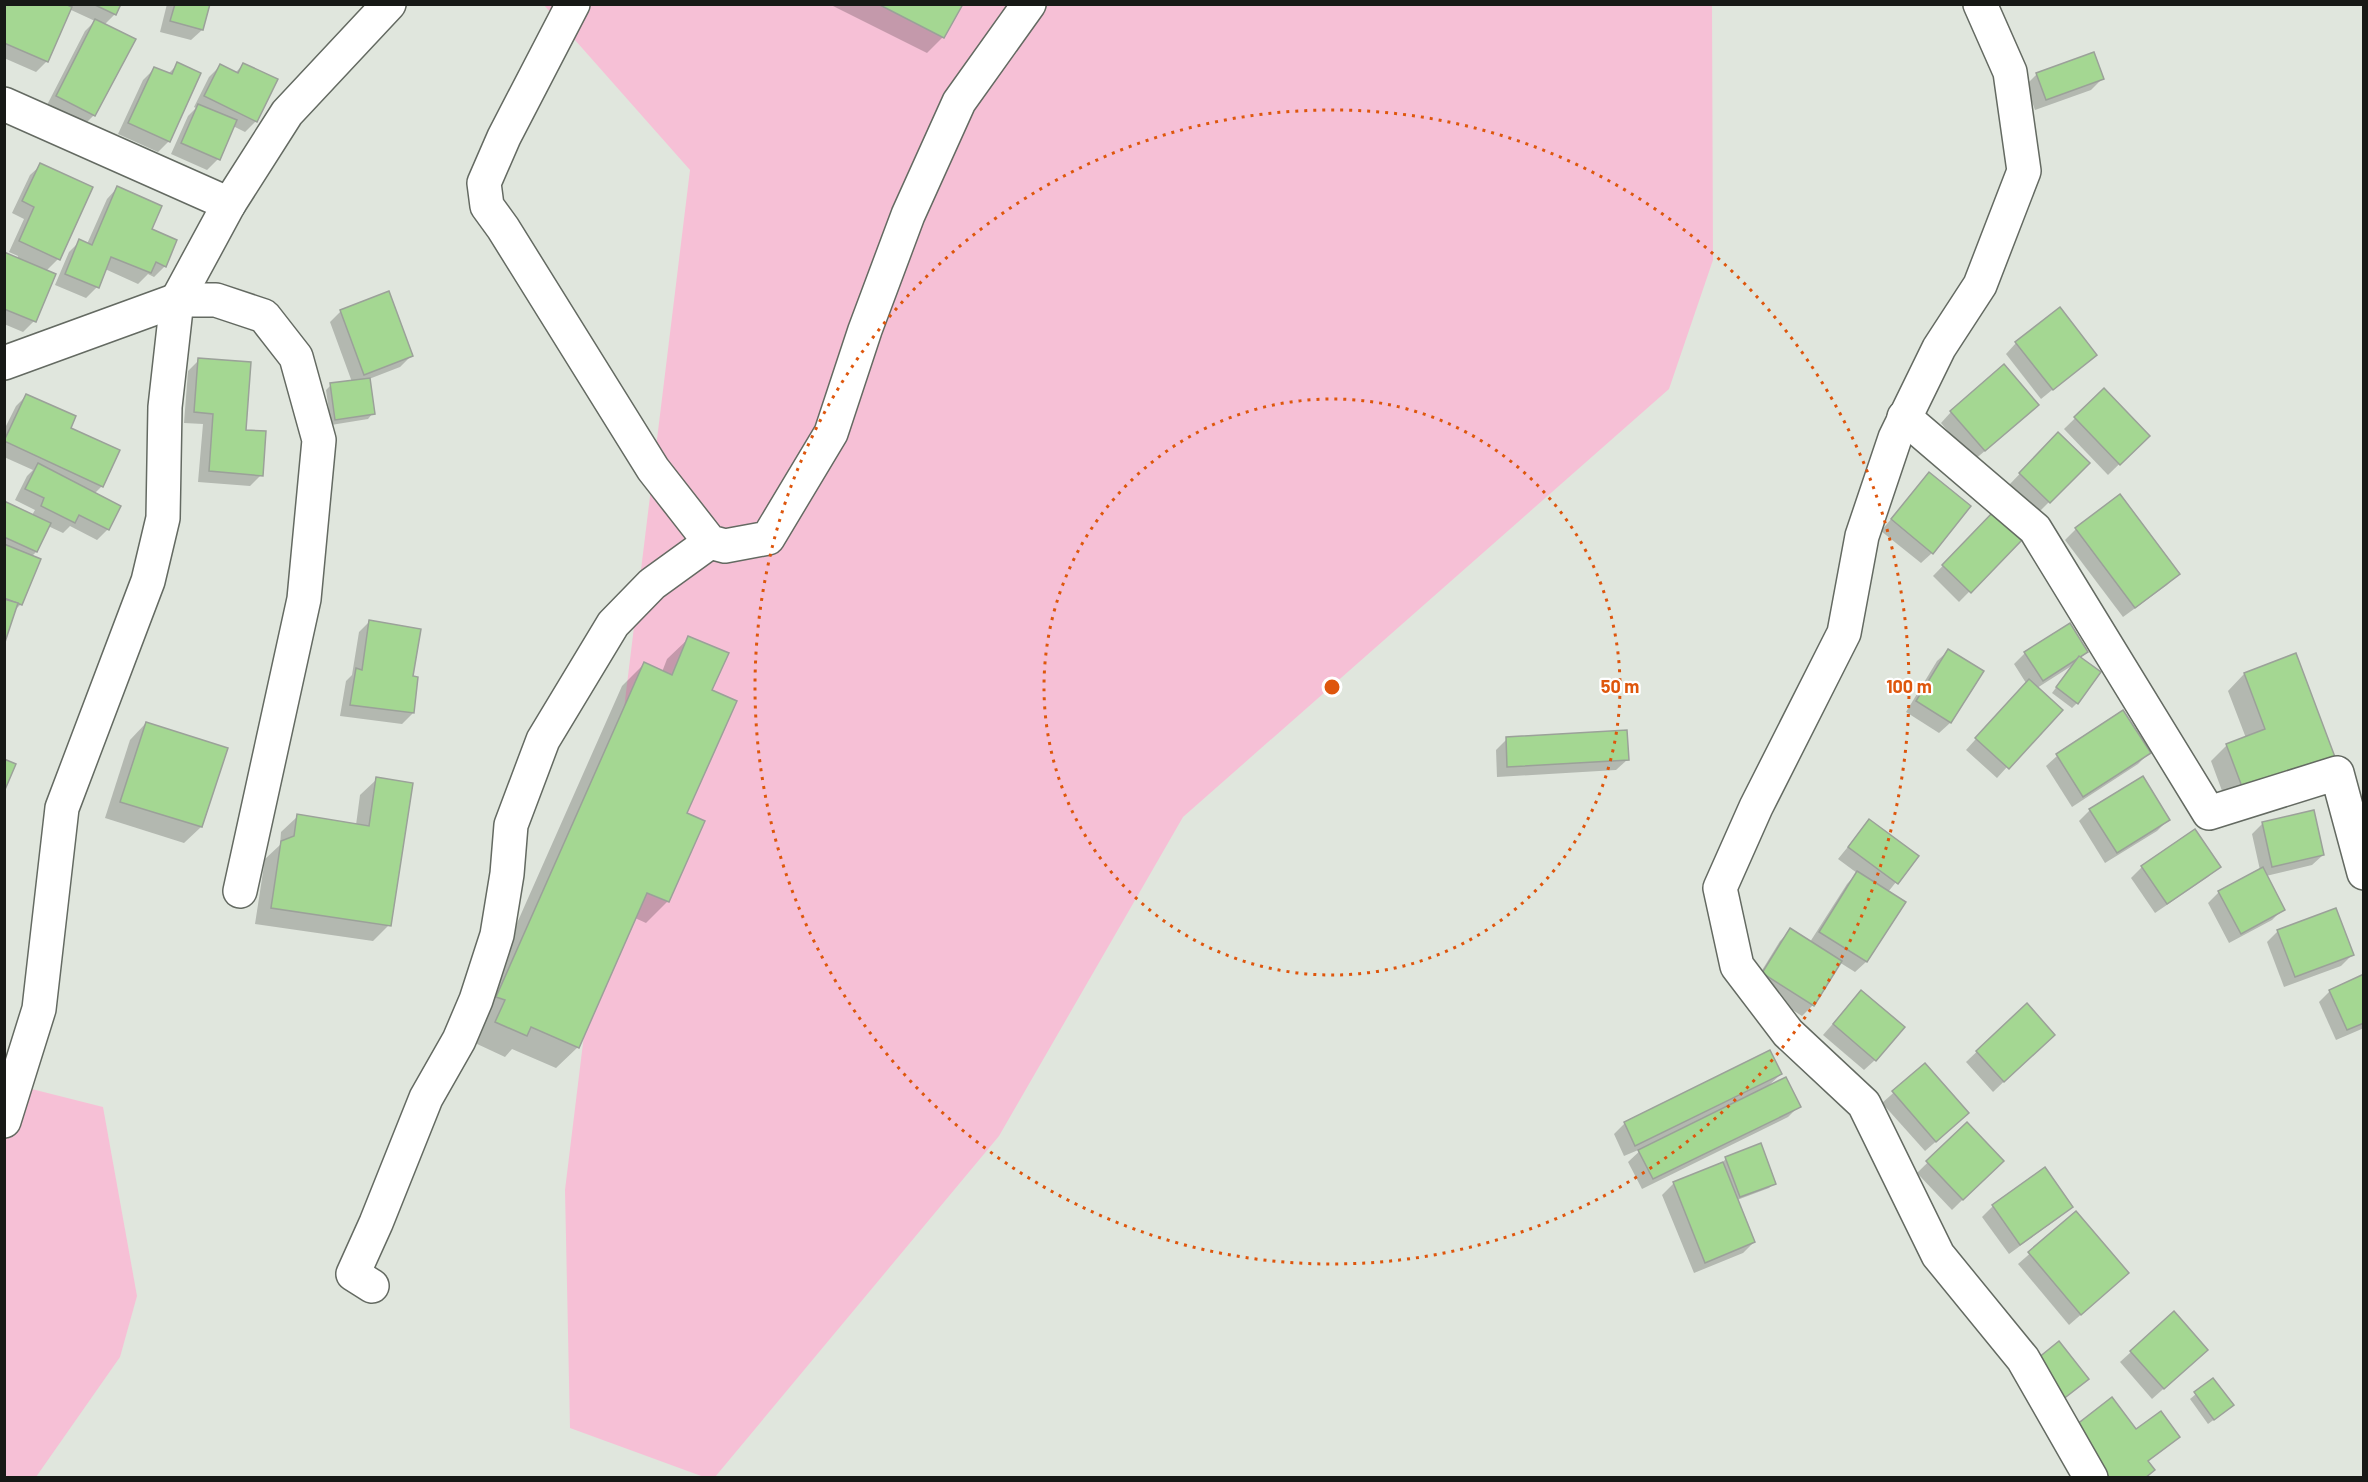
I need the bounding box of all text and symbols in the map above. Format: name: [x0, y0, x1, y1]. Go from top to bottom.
text: 50 m: [1601, 675, 1639, 697]
text: 100 m: [1886, 675, 1932, 697]
centre of rings: [1322, 677, 1342, 697]

